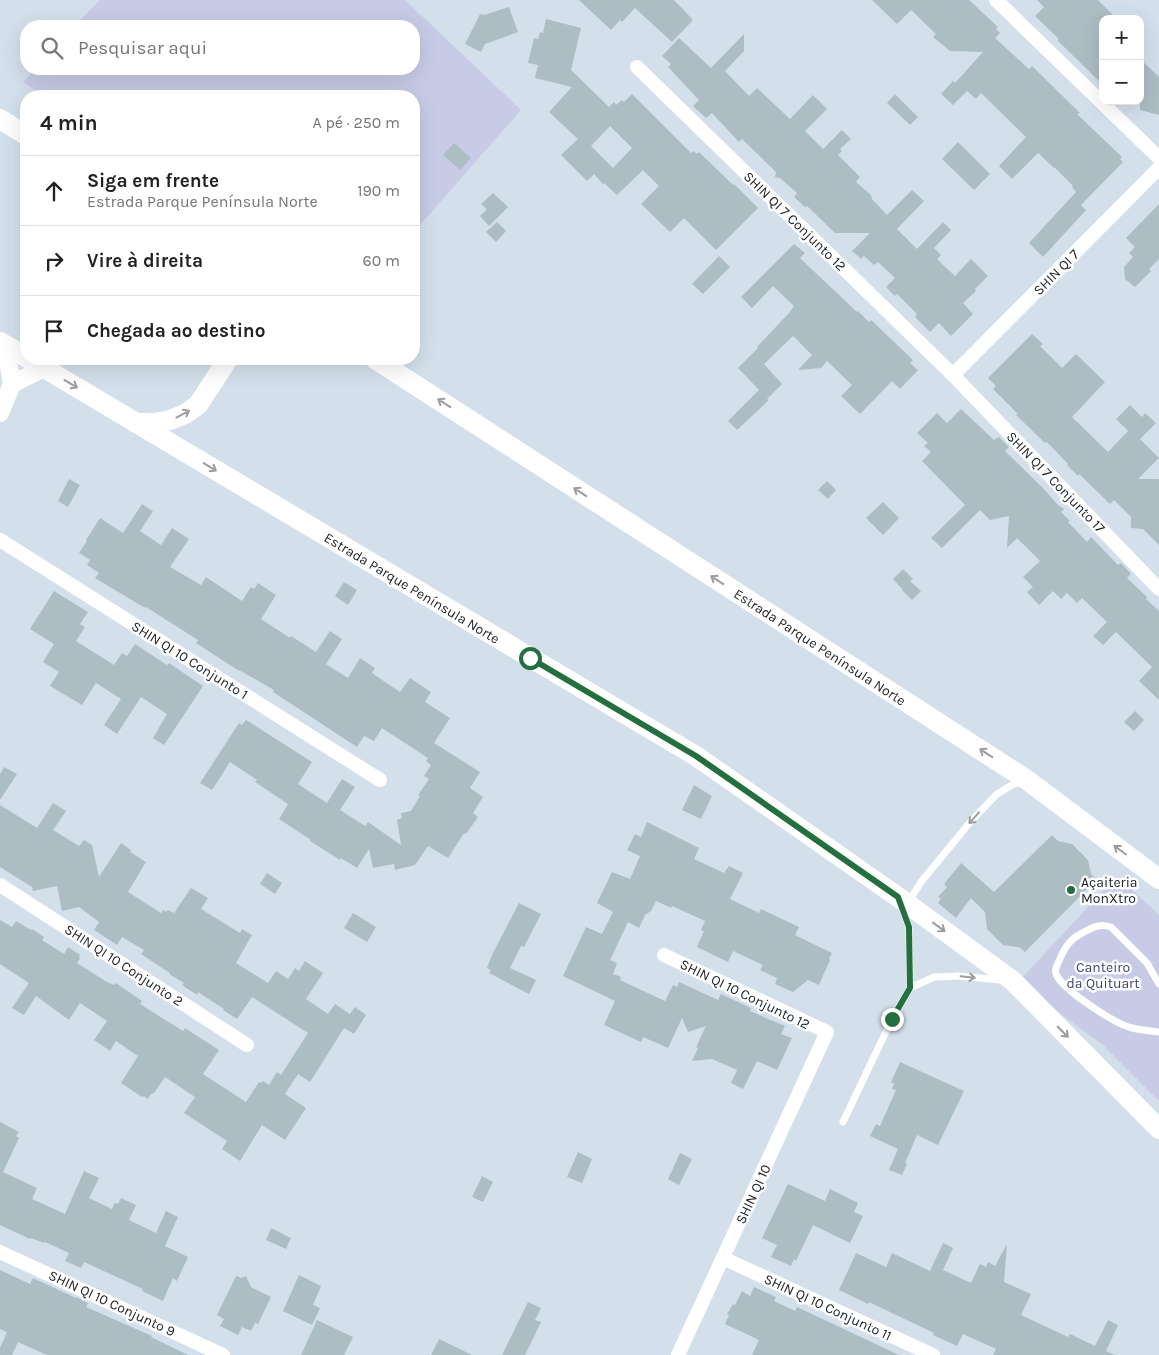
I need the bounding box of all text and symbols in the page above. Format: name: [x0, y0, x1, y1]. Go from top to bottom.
map controls: [1099, 15, 1144, 105]
button: +: [1099, 15, 1144, 60]
search box: [20, 20, 420, 75]
icon: search: [38, 34, 66, 62]
text: Pesquisar aqui: [78, 37, 207, 59]
button: −: [1099, 60, 1144, 105]
text: 4 min: [40, 111, 98, 135]
text: A pé · 250 m: [312, 113, 400, 132]
street label: SHIN QI 7 Conjunto 12: [740, 168, 849, 275]
text: Siga em frente: [87, 170, 219, 192]
icon: ahead: [40, 177, 68, 205]
text: 190 m: [357, 181, 400, 200]
text: Estrada Parque Península Norte: [87, 192, 318, 211]
street label: SHIN QI 7: [1030, 246, 1083, 299]
icon: right: [40, 247, 68, 275]
text: Vire à direita: [87, 250, 203, 272]
text: 60 m: [363, 251, 400, 270]
icon: arrive: [40, 317, 68, 345]
text: Chegada ao destino: [87, 320, 265, 342]
one-way arrow: [63, 379, 77, 389]
one-way arrow: [437, 398, 451, 408]
one-way arrow: [176, 409, 191, 419]
street label: SHIN QI 7 Conjunto 17: [1003, 428, 1109, 537]
one-way arrow: [203, 462, 217, 472]
one-way arrow: [573, 486, 587, 497]
street label: Estrada Parque Península Norte: [321, 529, 503, 648]
one-way arrow: [710, 575, 724, 585]
street label: Estrada Parque Península Norte: [730, 585, 909, 710]
street label: SHIN QI 10 Conjunto 1: [128, 618, 251, 703]
route start: [519, 647, 542, 670]
one-way arrow: [979, 748, 993, 758]
one-way arrow: [968, 811, 980, 824]
one-way arrow: [1114, 844, 1127, 855]
place label: Açaiteria MonXtro: [1081, 874, 1138, 907]
marker: Açaiteria MonXtro: [1065, 884, 1077, 896]
street label: SHIN QI 10 Conjunto 2: [61, 921, 186, 1010]
one-way arrow: [932, 922, 946, 932]
street label: SHIN QI 10 Conjunto 12: [677, 956, 812, 1033]
park label: Canteiro da Quituart: [1067, 959, 1139, 992]
one-way arrow: [960, 972, 976, 982]
route end: [881, 1008, 904, 1031]
one-way arrow: [1057, 1026, 1069, 1038]
street label: SHIN QI 10: [732, 1162, 775, 1227]
street label: SHIN QI 10 Conjunto 9: [46, 1267, 178, 1340]
street label: SHIN QI 10 Conjunto 11: [761, 1270, 894, 1344]

